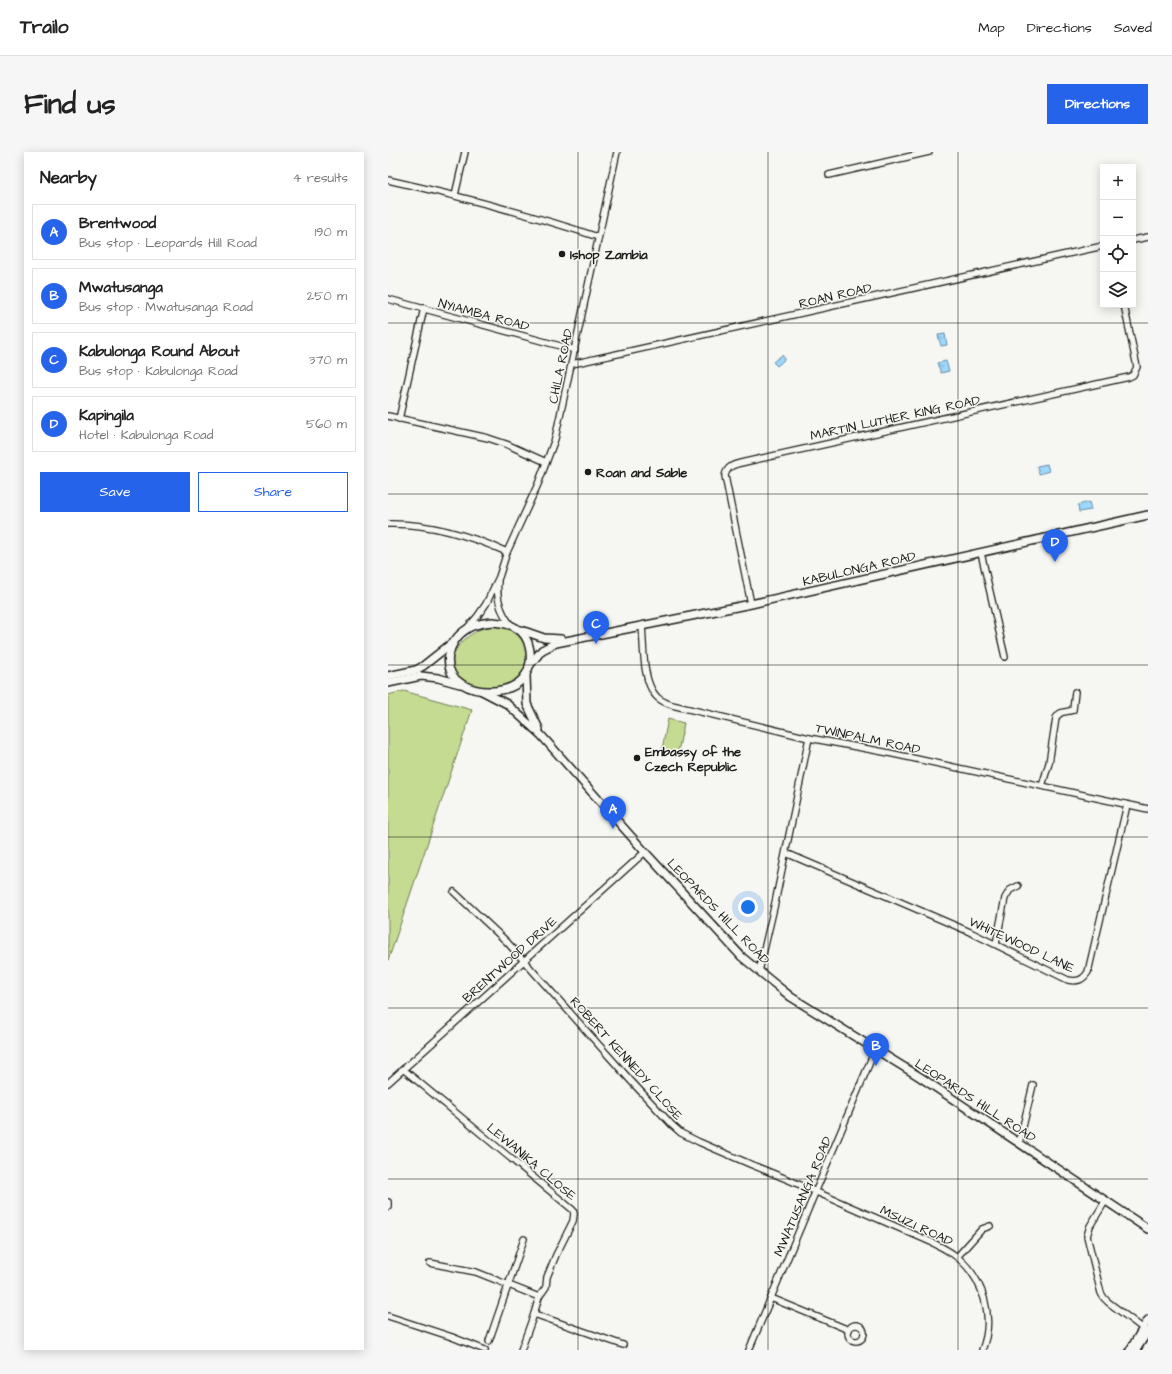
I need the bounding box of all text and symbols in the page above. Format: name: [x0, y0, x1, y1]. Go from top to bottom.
text: Trailo: [20, 14, 69, 41]
text: Map: [978, 18, 1005, 38]
text: Directions: [1027, 18, 1092, 38]
text: Saved: [1114, 18, 1152, 38]
button: Directions: [1047, 84, 1148, 124]
text: Find us: [24, 85, 115, 124]
map controls: [1100, 164, 1136, 308]
button: +: [1100, 164, 1136, 200]
text: Nearby: [40, 166, 97, 190]
text: 4 results: [293, 169, 348, 187]
button: −: [1100, 200, 1136, 236]
text: Brentwood: [79, 213, 156, 234]
text: A: [50, 223, 58, 241]
text: 190 m: [314, 223, 347, 241]
text: Bus stop · Leopards Hill Road: [79, 234, 257, 252]
button: locate: [1100, 236, 1136, 272]
place label: Ishop Zambia: [570, 246, 648, 265]
marker: Ishop Zambia: [557, 249, 567, 259]
button: layers: [1100, 272, 1136, 308]
text: Mwatusanga: [79, 277, 163, 298]
street label: ROAN ROAD: [797, 279, 874, 313]
text: B: [49, 287, 59, 305]
text: 250 m: [307, 287, 347, 305]
street label: NYIAMBA ROAD: [436, 294, 532, 336]
text: Bus stop · Mwatusanga Road: [79, 298, 253, 316]
street label: CHILA ROAD: [544, 326, 578, 405]
text: Kabulonga Round About: [79, 341, 240, 362]
text: C: [49, 351, 59, 369]
text: 370 m: [309, 351, 347, 369]
text: Bus stop · Kabulonga Road: [79, 362, 238, 380]
street label: MARTIN LUTHER KING ROAD: [809, 391, 982, 445]
text: Kapingila: [79, 405, 134, 426]
text: D: [50, 415, 58, 433]
text: 560 m: [306, 415, 347, 433]
text: Hotel · Kabulonga Road: [79, 426, 213, 444]
place label: Roan and Sable: [596, 464, 687, 482]
marker: Roan and Sable: [583, 467, 593, 477]
button: Save: [40, 472, 190, 512]
button: Share: [198, 472, 348, 512]
pin: D: [1042, 529, 1068, 562]
street label: KABULONGA ROAD: [801, 547, 918, 591]
pin: C: [583, 611, 609, 644]
street label: TWINPALM ROAD: [814, 719, 922, 759]
place label: Embassy of the Czech Republic: [645, 743, 741, 777]
marker: Embassy of the Czech Republic: [632, 753, 642, 763]
pin: A: [600, 796, 626, 829]
street label: LEOPARDS HILL ROAD: [663, 855, 774, 969]
your location: [738, 897, 758, 917]
street label: BRENTWOOD DRIVE: [459, 912, 561, 1007]
street label: WHITEWOOD LANE: [966, 913, 1077, 977]
street label: ROBERT KENNEDY CLOSE: [566, 993, 687, 1125]
pin: B: [863, 1033, 889, 1066]
street label: LEOPARDS HILL ROAD: [911, 1055, 1040, 1147]
street label: LEWANIKA CLOSE: [483, 1119, 580, 1205]
street label: MWATUSANGA ROAD: [769, 1133, 837, 1259]
street label: MSUZI ROAD: [877, 1201, 956, 1251]

